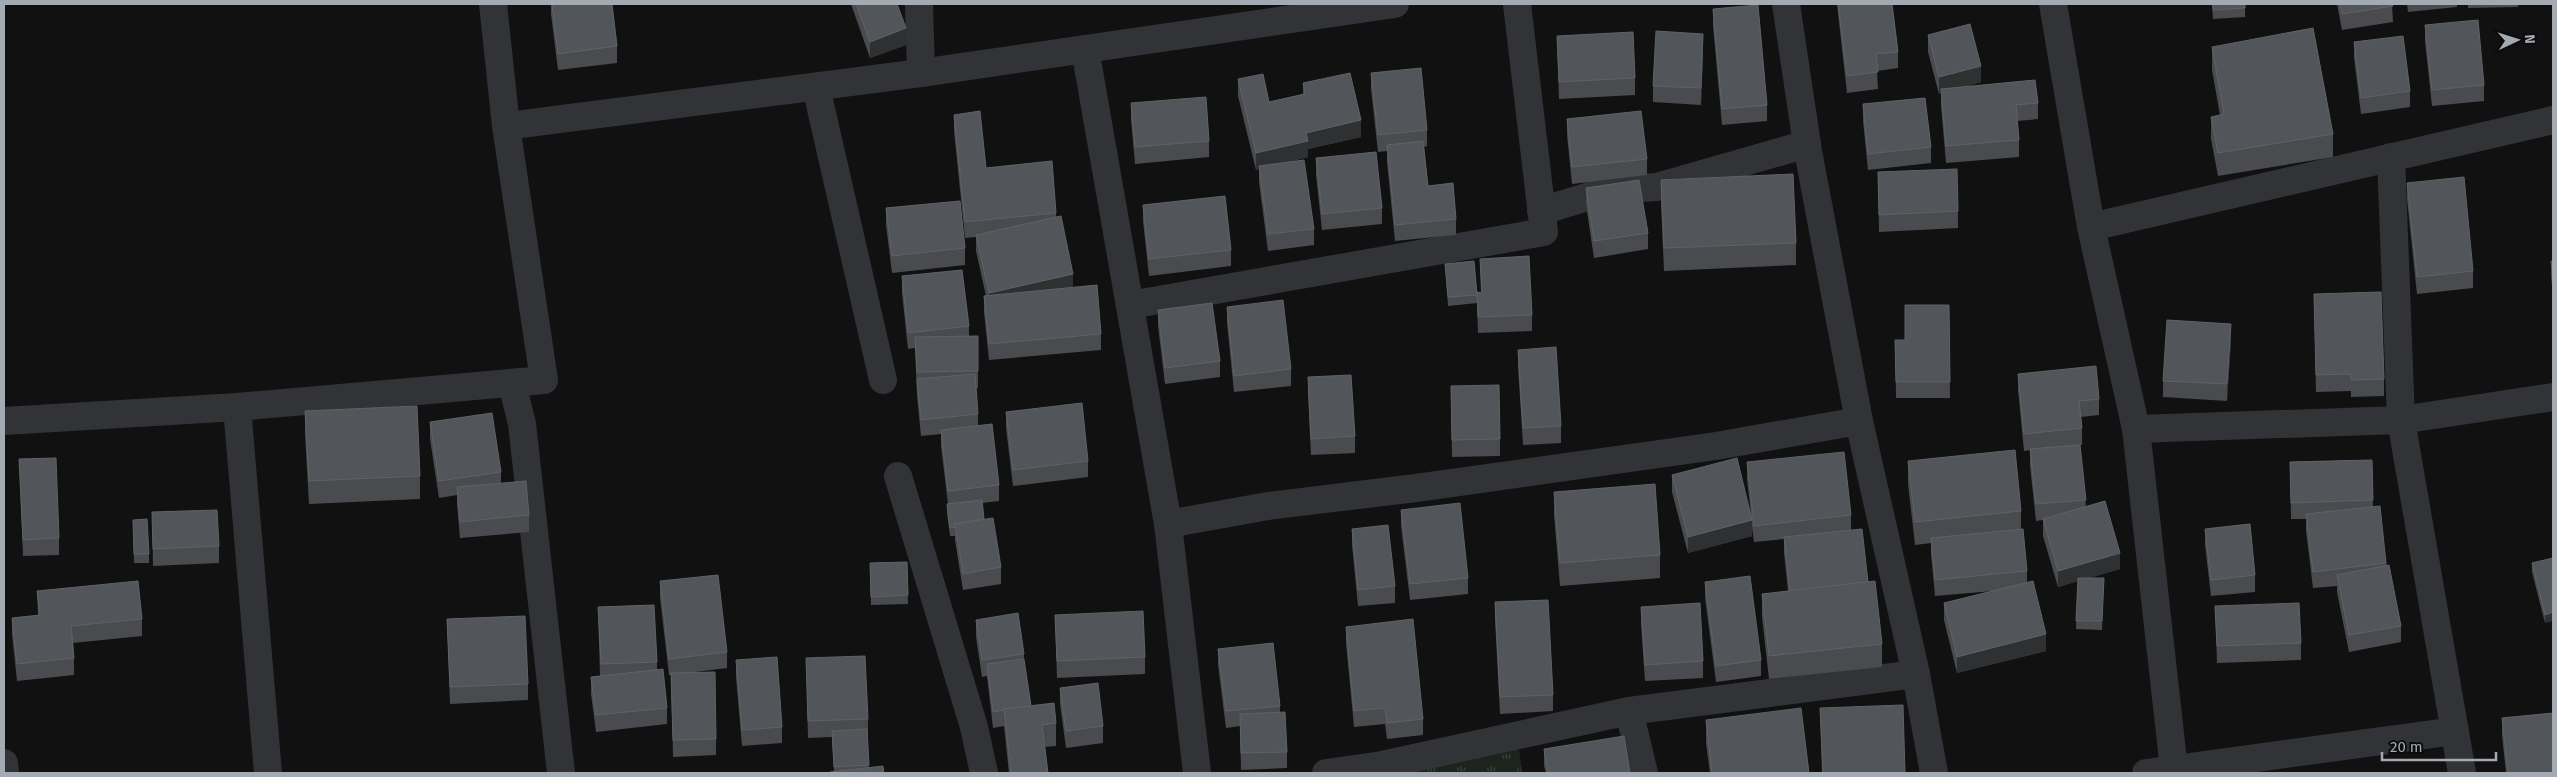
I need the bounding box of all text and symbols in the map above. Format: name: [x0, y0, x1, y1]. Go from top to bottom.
north arrow: [2492, 15, 2542, 65]
text: N: [2521, 34, 2538, 44]
scale bar: [2382, 730, 2496, 762]
text: 20 m: [2390, 738, 2423, 756]

